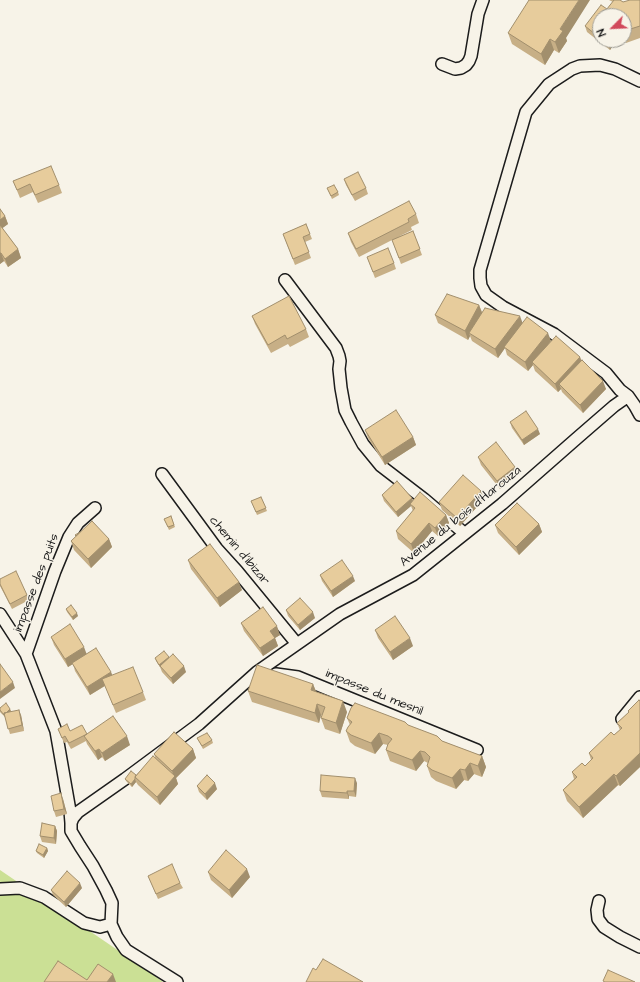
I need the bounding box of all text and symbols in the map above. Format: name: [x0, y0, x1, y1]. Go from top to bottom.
north arrow: [592, 8, 632, 48]
text: N: [593, 26, 610, 39]
street label: Avenue du bois d'Harouza: [397, 463, 525, 571]
street label: chemin d'ibizar: [205, 513, 273, 589]
street label: impasse des puits: [11, 532, 63, 634]
street label: impasse du mesnil: [323, 666, 425, 720]

